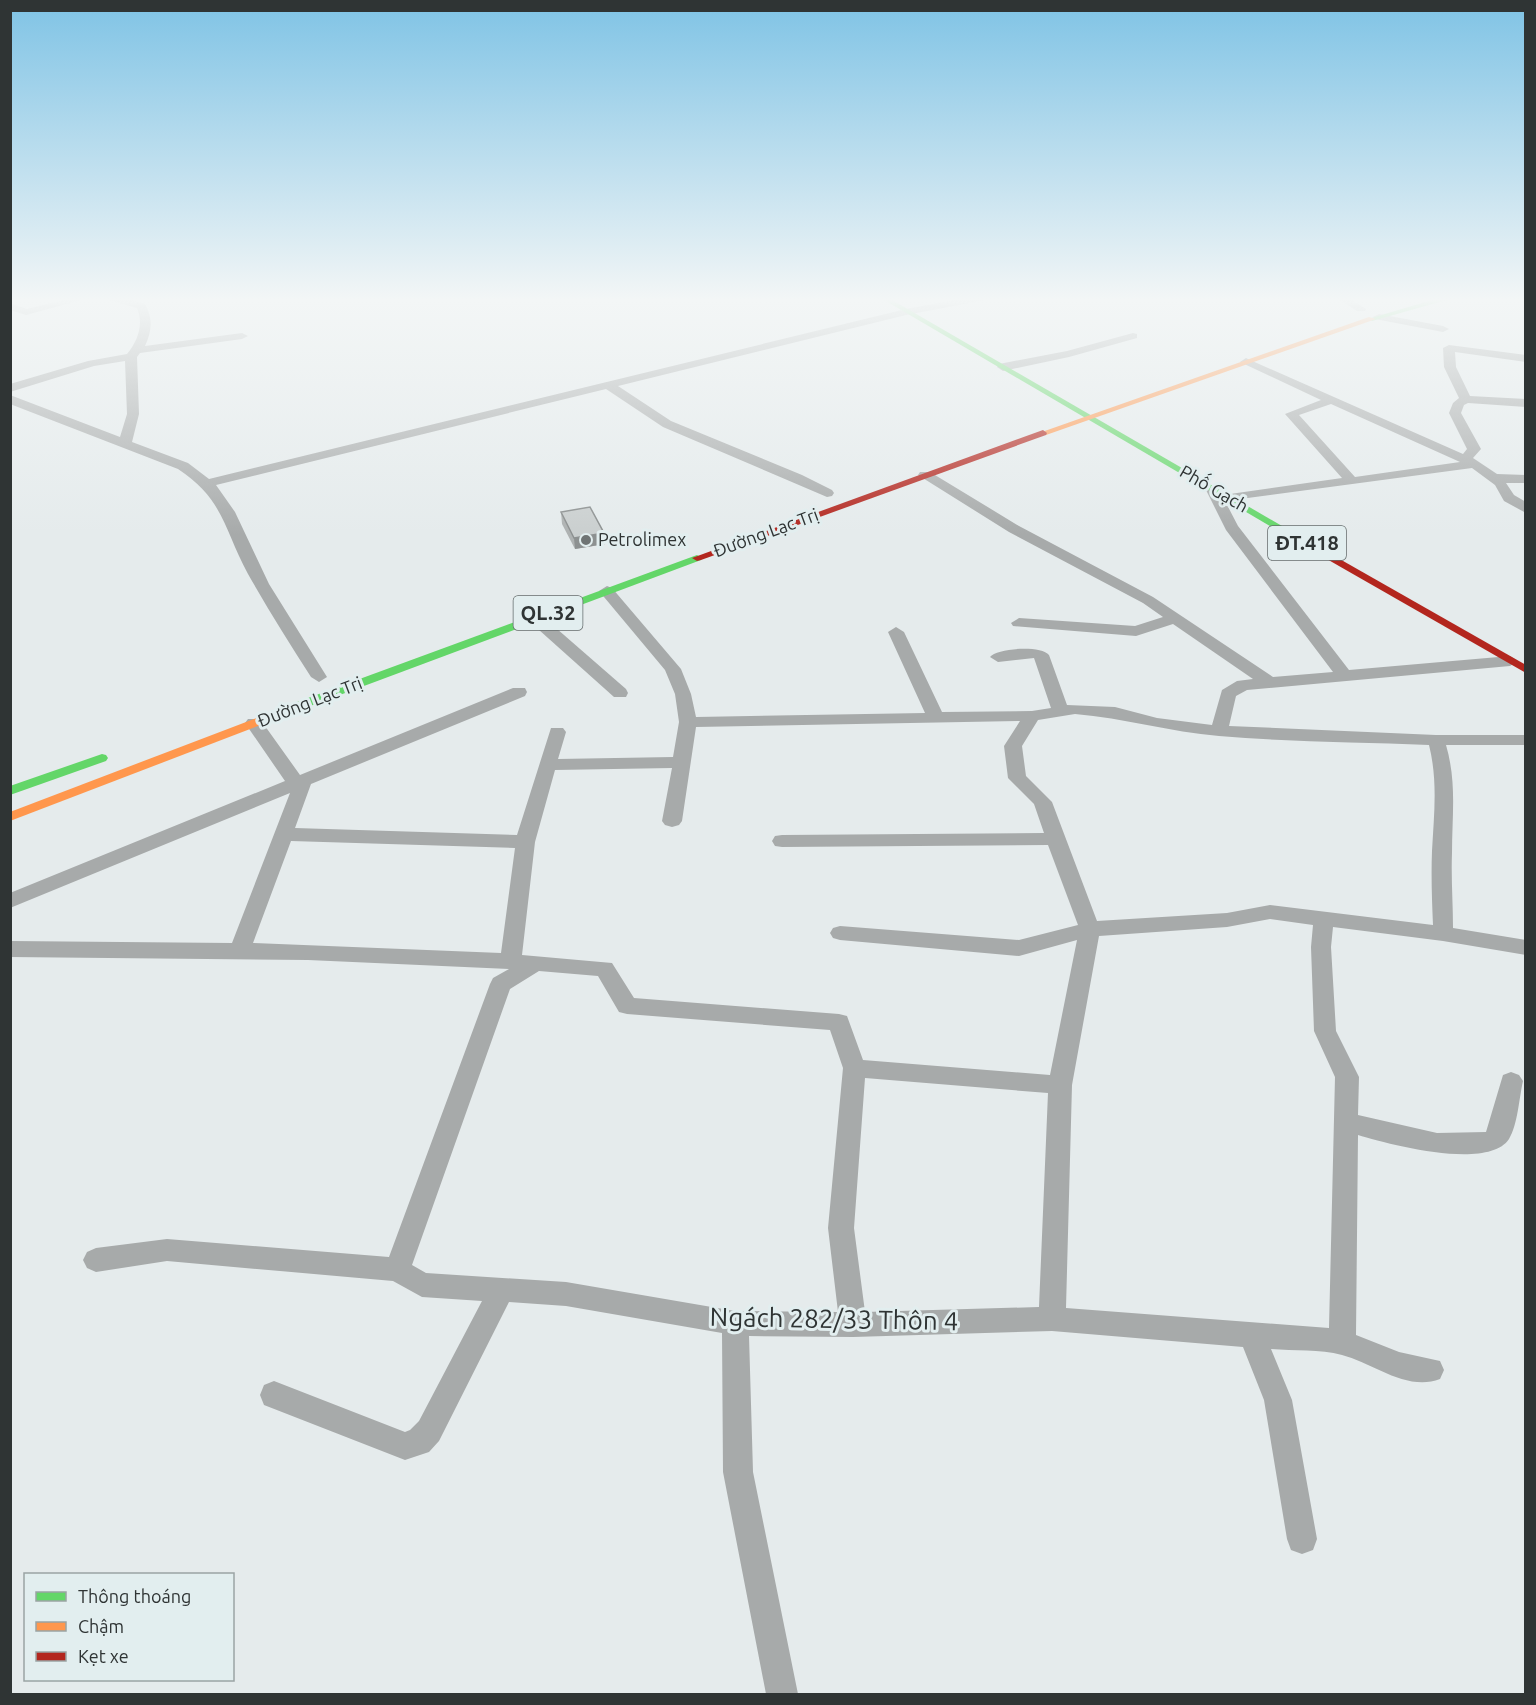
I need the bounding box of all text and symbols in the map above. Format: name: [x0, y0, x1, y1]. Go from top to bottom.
street label: Phố Gạch: [1177, 458, 1253, 516]
street label: Đường Lạc Trị: [710, 504, 821, 560]
road number: ĐT.418: [1268, 526, 1346, 560]
place label: Petrolimex: [598, 529, 686, 549]
marker: Petrolimex: [579, 533, 593, 547]
road number: QL.32: [514, 596, 582, 630]
street label: Đường Lạc Trị: [255, 672, 365, 730]
street label: Ngách 282/33 Thôn 4: [709, 1302, 959, 1335]
legend: [24, 1573, 234, 1681]
text: Thông thoáng: [78, 1586, 191, 1606]
text: Chậm: [78, 1616, 124, 1636]
text: Kẹt xe: [78, 1646, 129, 1666]

